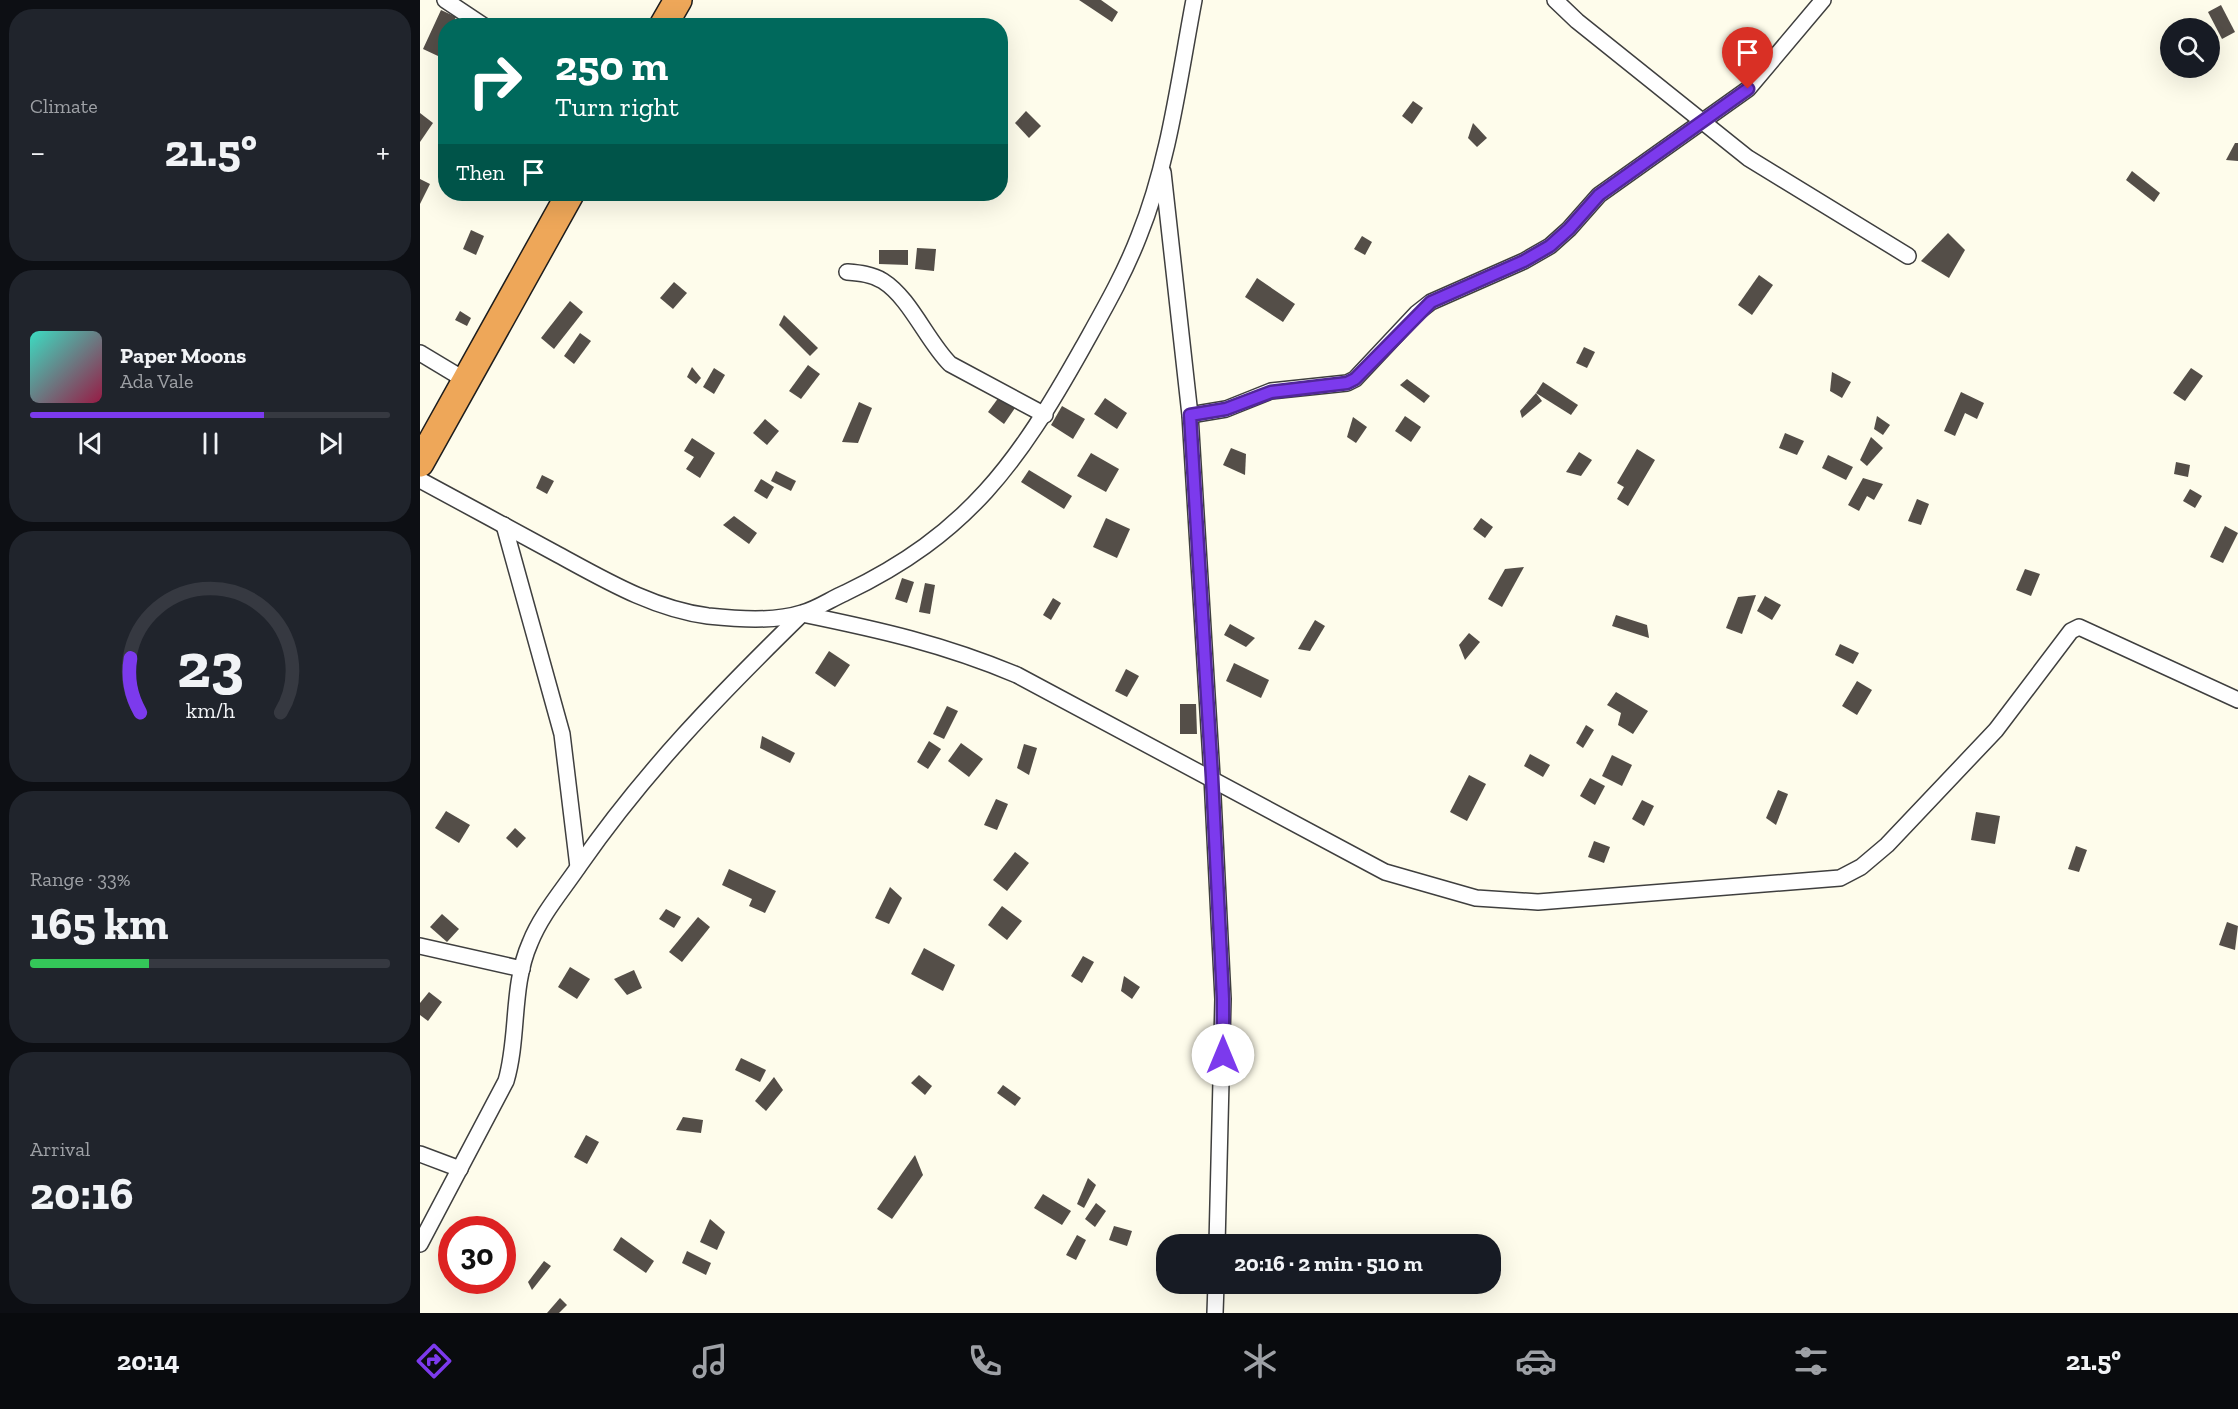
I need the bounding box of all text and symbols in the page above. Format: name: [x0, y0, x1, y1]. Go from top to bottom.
map controls: [2160, 18, 2220, 78]
button: search: [2160, 18, 2220, 78]
pin: [1722, 27, 1773, 89]
icon: arrive: [1731, 36, 1764, 69]
text: 250 m: [555, 40, 668, 91]
icon: right: [456, 42, 534, 120]
text: Turn right: [555, 91, 679, 123]
text: Climate: [30, 94, 98, 118]
text: 21.5°: [165, 124, 257, 178]
text: −: [30, 132, 45, 171]
text: +: [376, 132, 390, 171]
icon: arrive: [517, 156, 550, 189]
text: Then: [456, 159, 505, 186]
text: Paper Moons: [120, 342, 246, 369]
text: Ada Vale: [120, 369, 193, 393]
icon: previous: [74, 427, 107, 460]
icon: pause: [194, 427, 227, 460]
icon: next: [314, 427, 347, 460]
text: 23: [177, 629, 243, 704]
text: km/h: [186, 699, 234, 724]
text: Range · 33%: [30, 867, 131, 891]
text: 165 km: [30, 897, 169, 951]
position arrow: [1191, 1023, 1255, 1087]
text: Arrival: [30, 1137, 90, 1161]
text: 20:16: [30, 1167, 134, 1221]
speed limit sign: 30: [438, 1216, 516, 1294]
text: 20:16 · 2 min · 510 m: [1234, 1250, 1423, 1277]
icon: directions: [413, 1340, 455, 1382]
icon: music: [689, 1340, 731, 1382]
icon: phone: [964, 1340, 1006, 1382]
icon: climate: [1239, 1340, 1281, 1382]
icon: car: [1515, 1340, 1557, 1382]
icon: filters: [1790, 1340, 1832, 1382]
text: 20:14: [117, 1345, 180, 1377]
text: 21.5°: [2066, 1345, 2121, 1377]

